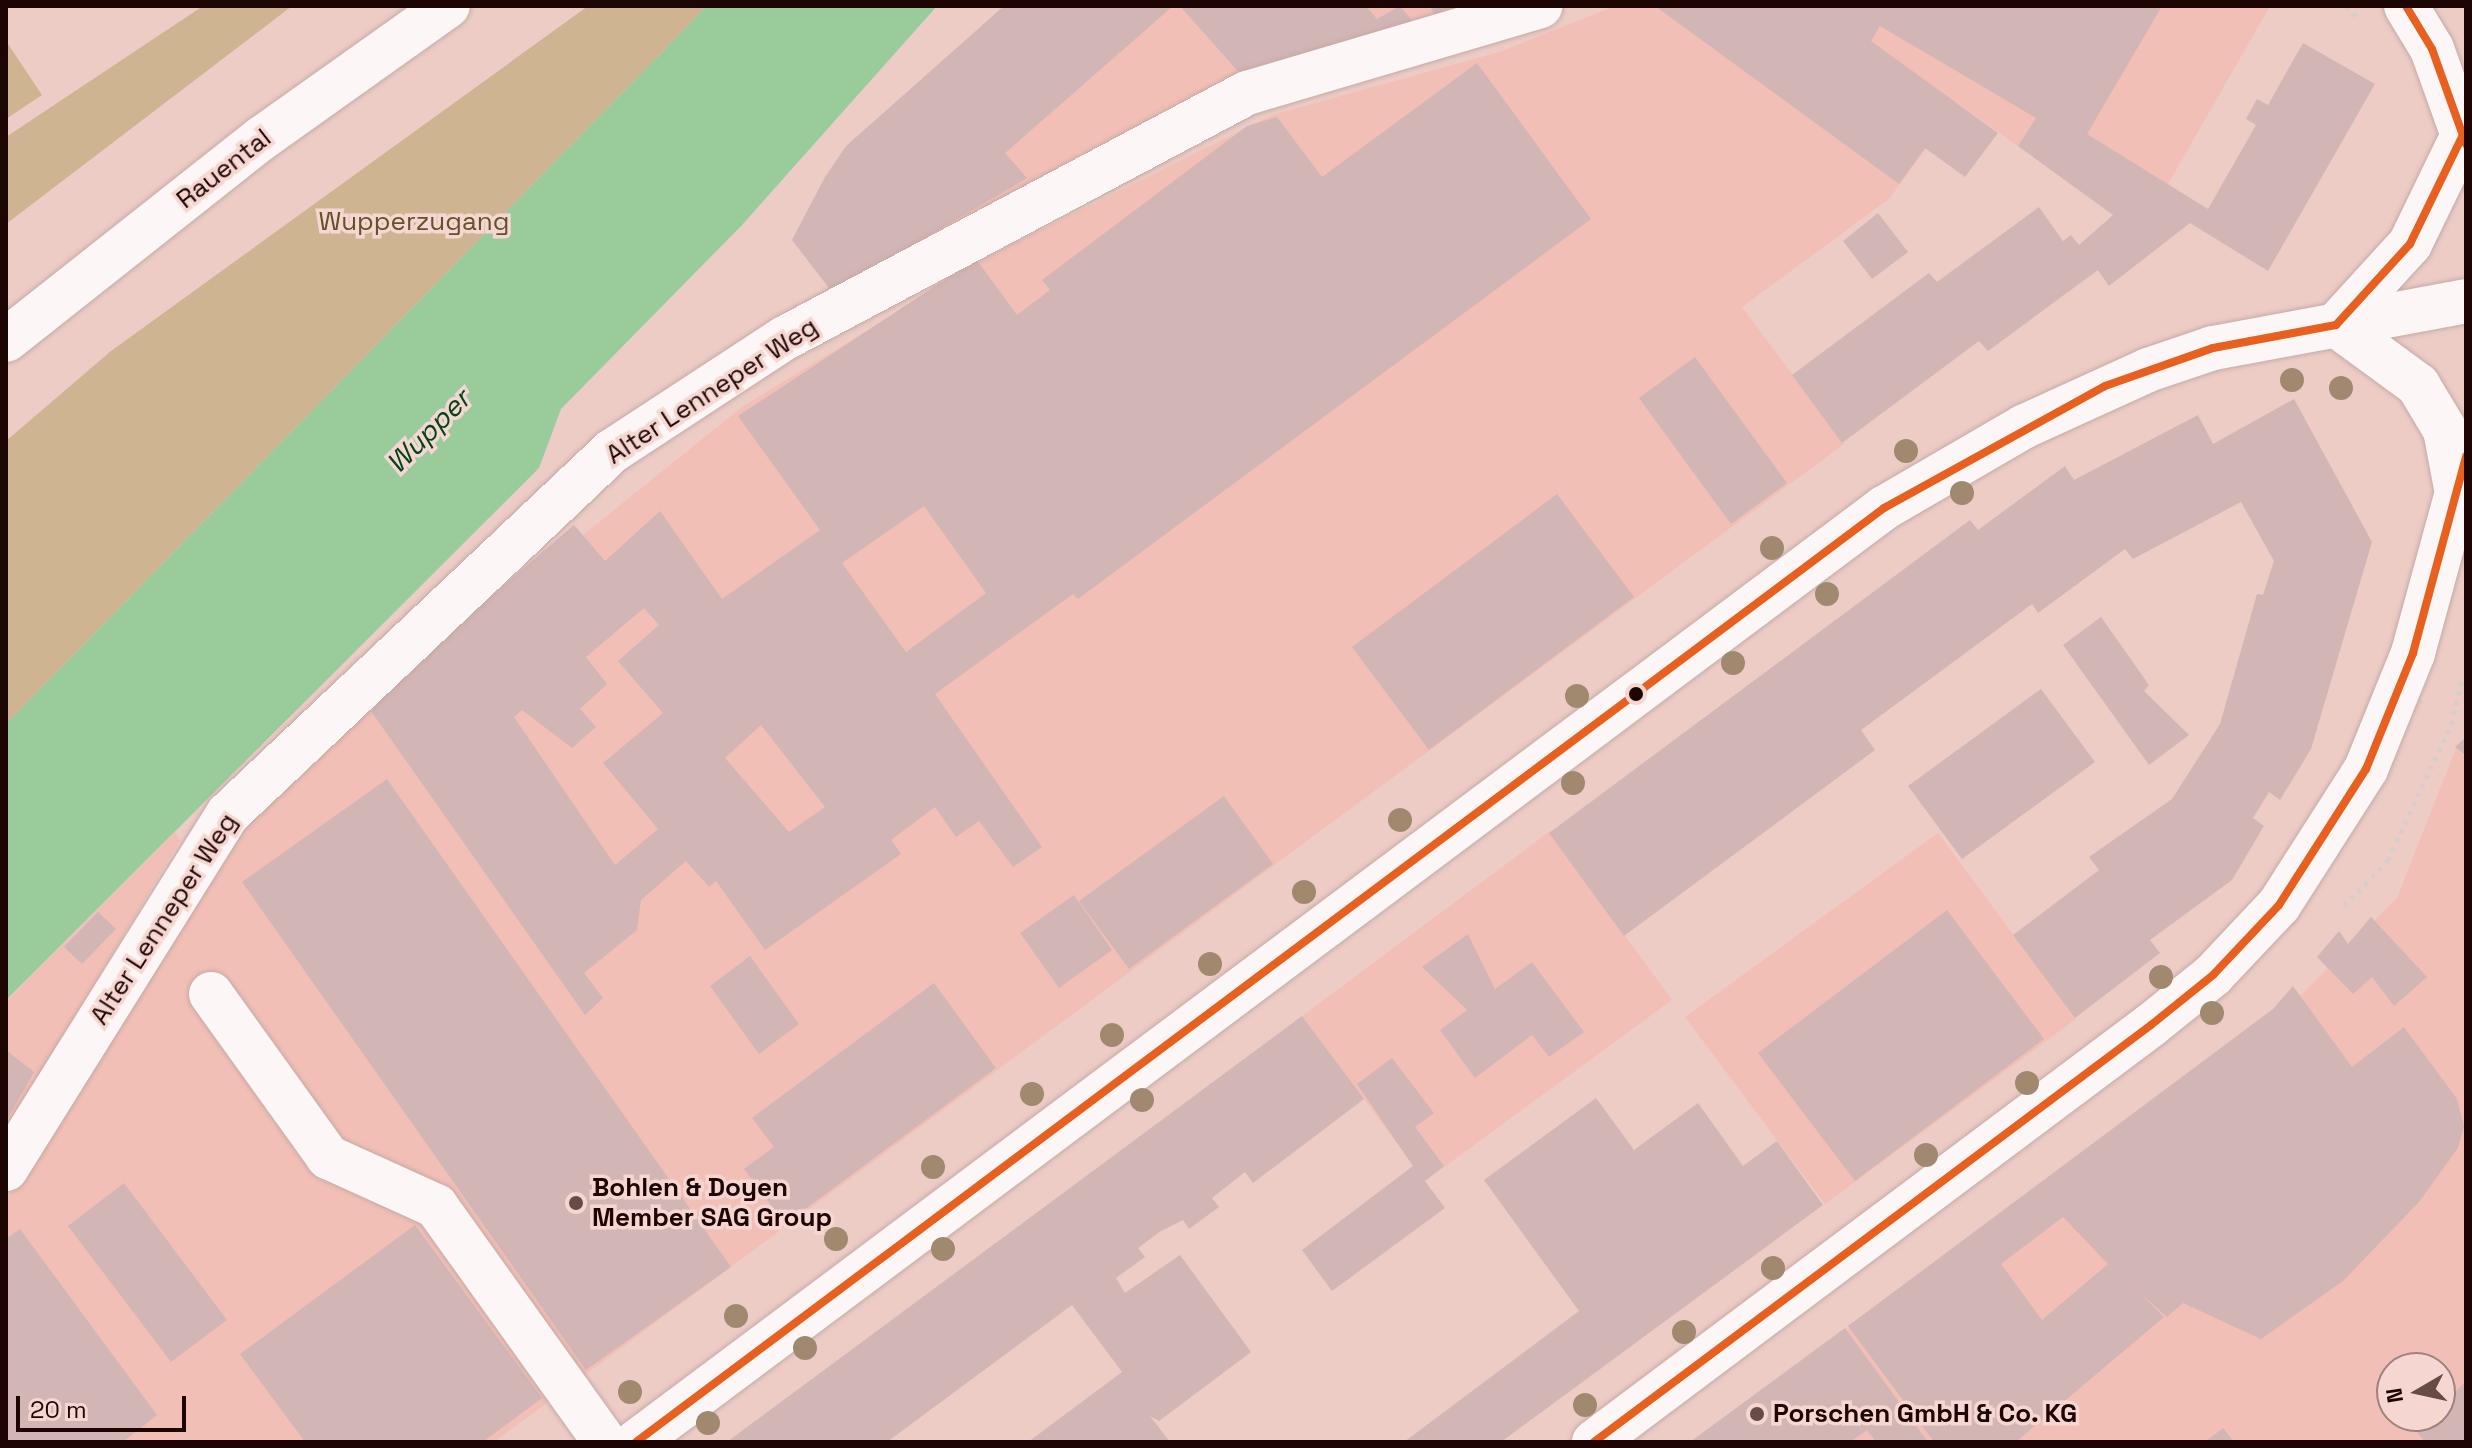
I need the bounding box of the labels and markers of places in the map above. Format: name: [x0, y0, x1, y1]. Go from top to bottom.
unlabelled marker: [1628, 686, 1644, 702]
place label: Bohlen & Doyen Member SAG Group: [592, 1172, 832, 1234]
marker: Bohlen & Doyen Member SAG Group: [567, 1194, 585, 1212]
place label: Porschen GmbH & Co. KG: [1773, 1398, 2078, 1430]
marker: Porschen GmbH & Co. KG: [1748, 1405, 1766, 1423]

